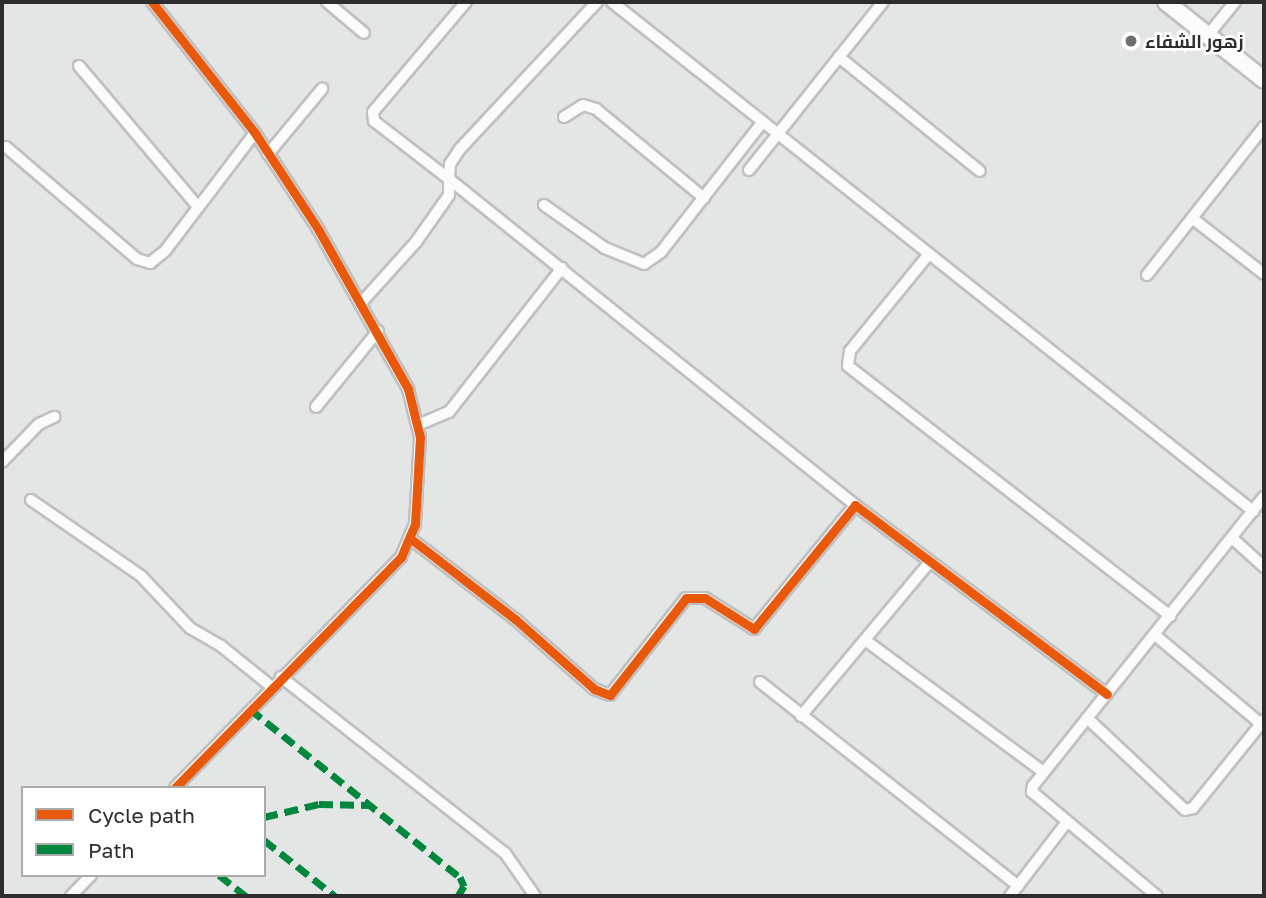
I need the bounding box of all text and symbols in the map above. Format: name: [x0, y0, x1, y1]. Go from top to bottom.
place label: زهور الشفاء: [1145, 30, 1244, 52]
marker: زهور الشفاء: [1123, 33, 1139, 49]
legend: [21, 786, 266, 877]
text: Cycle path: [88, 802, 195, 828]
text: Path: [88, 837, 135, 863]

